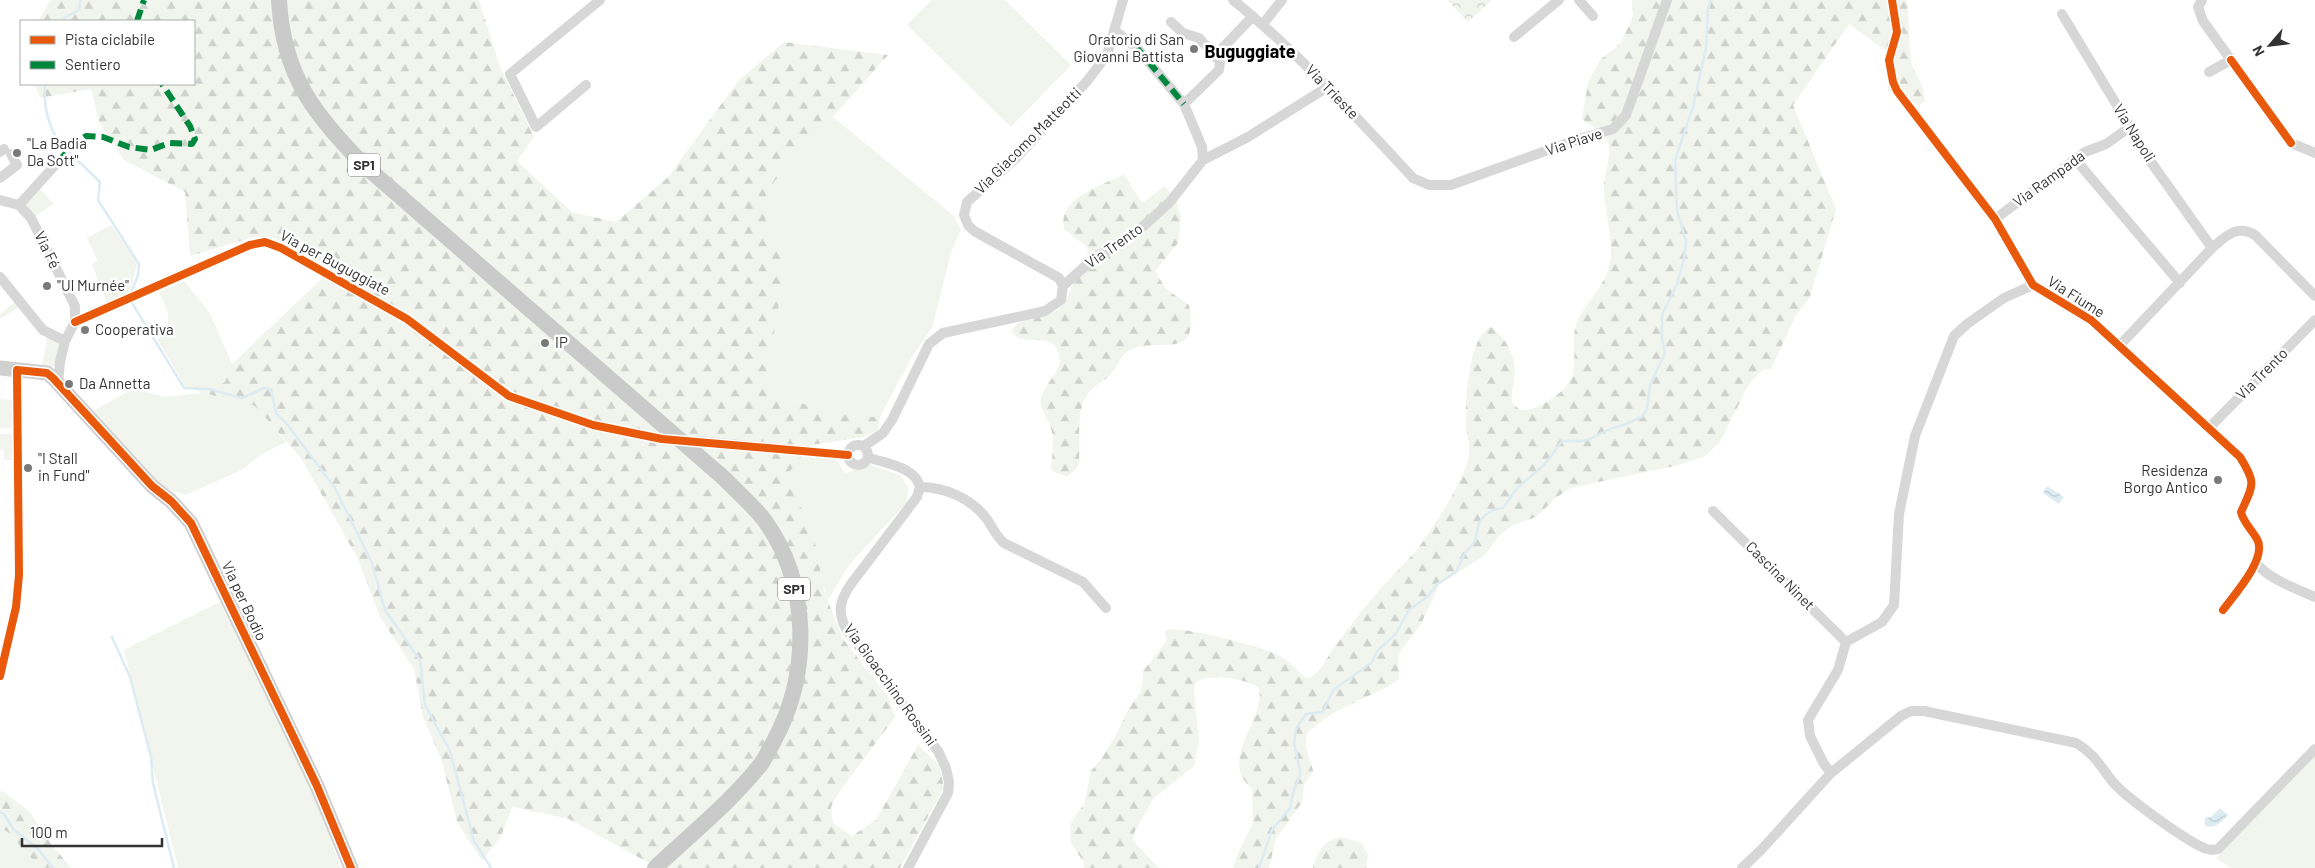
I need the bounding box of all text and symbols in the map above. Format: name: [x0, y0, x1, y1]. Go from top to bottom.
legend: [20, 20, 195, 85]
north arrow: [2245, 20, 2295, 70]
text: Pista ciclabile: [65, 30, 155, 48]
place label: Oratorio di San Giovanni Battista: [1073, 30, 1184, 65]
district label: Buguggiate: [1204, 40, 1296, 62]
marker: Oratorio di San Giovanni Battista: [1188, 43, 1200, 55]
text: N: [2248, 43, 2268, 59]
text: Sentiero: [65, 55, 121, 73]
street label: Via Trieste: [1302, 60, 1363, 122]
street label: Via Giacomo Matteotti: [970, 83, 1084, 197]
street label: Via Napoli: [2110, 100, 2160, 165]
street label: Via Piave: [1543, 123, 1604, 159]
place label: "La Badia Da Sott": [27, 134, 87, 169]
street label: Via Rampada: [2009, 146, 2088, 210]
marker: "La Badia Da Sott": [11, 147, 23, 159]
road number: SP1: [348, 154, 380, 176]
street label: Via Trento: [1081, 219, 1146, 271]
street label: Via per Buguggiate: [277, 226, 394, 299]
street label: Via Fé: [31, 228, 65, 271]
street label: Via Fiume: [2045, 272, 2108, 321]
place label: "Ul Murnée": [57, 276, 129, 294]
marker: "Ul Murnée": [41, 280, 53, 292]
place label: Cooperativa: [95, 320, 174, 338]
marker: Cooperativa: [79, 324, 91, 336]
place label: IP: [555, 333, 568, 351]
marker: IP: [539, 337, 551, 349]
street label: Via Trento: [2232, 344, 2291, 403]
place label: Da Annetta: [79, 374, 151, 392]
marker: Da Annetta: [63, 378, 75, 390]
place label: "I Stall in Fund": [38, 449, 89, 484]
place label: Residenza Borgo Antico: [2124, 461, 2208, 496]
marker: "I Stall in Fund": [22, 462, 34, 474]
marker: Residenza Borgo Antico: [2212, 474, 2224, 486]
street label: Cascina Ninet: [1743, 537, 1819, 613]
street label: Via per Bodio: [219, 558, 271, 643]
road number: SP1: [778, 578, 810, 600]
street label: Via Gioacchino Rossini: [841, 620, 941, 749]
scale bar: [22, 816, 162, 848]
text: 100 m: [30, 823, 68, 841]

